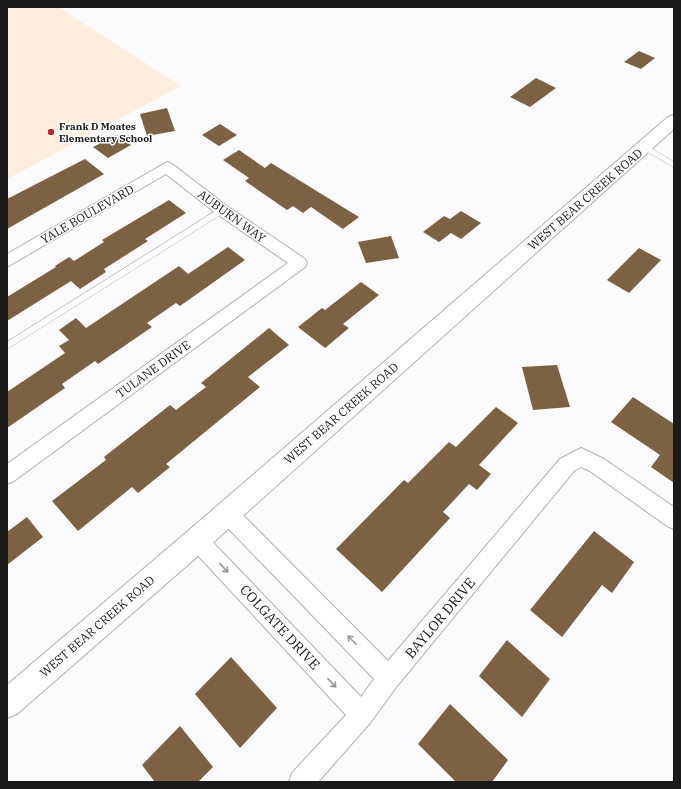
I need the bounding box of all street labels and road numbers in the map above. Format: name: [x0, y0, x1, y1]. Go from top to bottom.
street label: WEST BEAR CREEK ROAD: [525, 145, 645, 253]
street label: YALE BOULEVARD: [38, 181, 136, 247]
street label: AUBURN WAY: [195, 186, 269, 246]
street label: TULANE DRIVE: [113, 337, 193, 401]
street label: WEST BEAR CREEK ROAD: [281, 359, 401, 467]
street label: WEST BEAR CREEK ROAD: [37, 572, 157, 680]
street label: BAYLOR DRIVE: [401, 574, 479, 662]
street label: COLGATE DRIVE: [236, 581, 324, 673]

